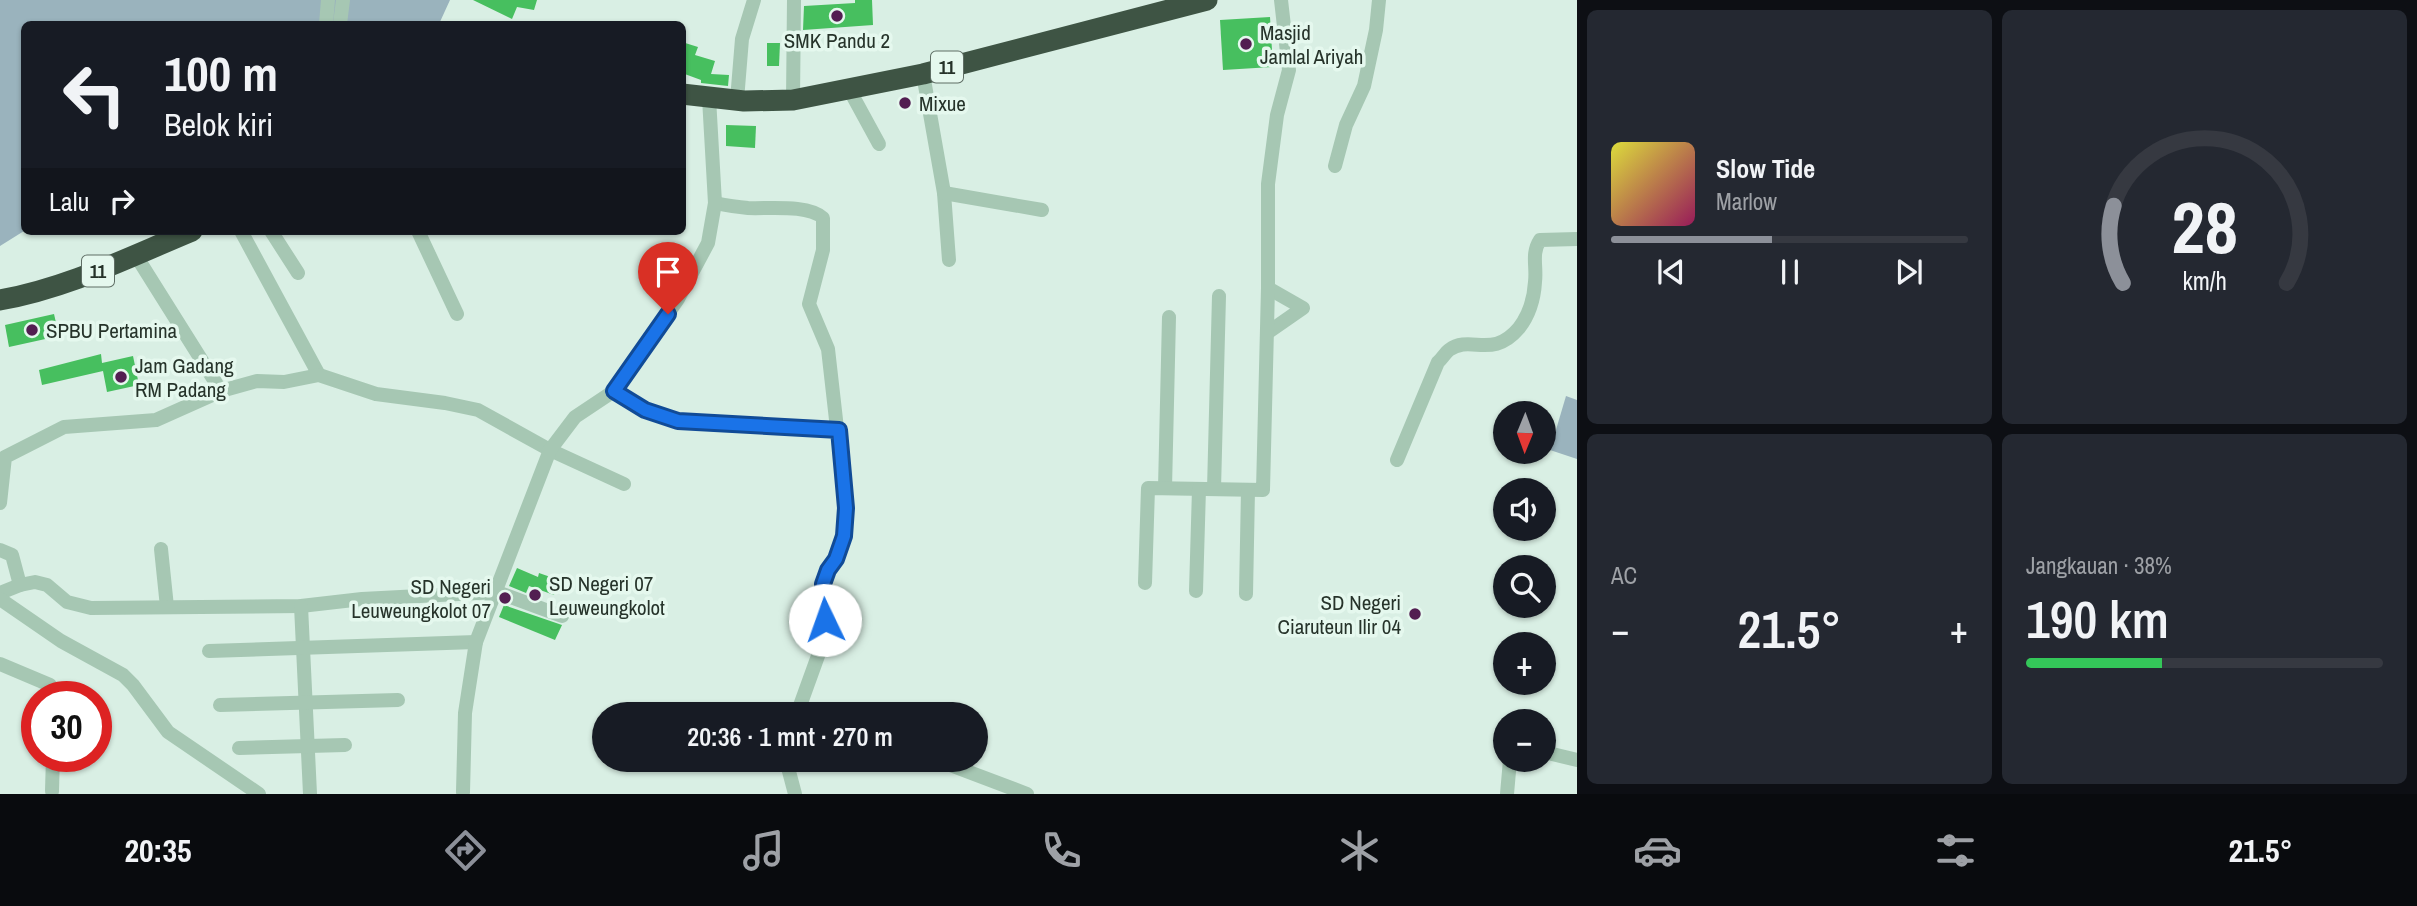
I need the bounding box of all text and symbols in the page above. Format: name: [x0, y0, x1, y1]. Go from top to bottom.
marker: SMK Pandu 2: [829, 8, 845, 24]
place label: Masjid Jamlal Ariyah: [1260, 18, 1363, 71]
place label: SMK Pandu 2: [784, 26, 890, 55]
marker: Masjid Jamlal Ariyah: [1238, 36, 1254, 52]
text: 100 m: [164, 40, 278, 106]
icon: left: [49, 49, 140, 140]
road number: 11: [931, 52, 963, 82]
place label: Mixue: [919, 89, 966, 118]
marker: Mixue: [897, 95, 913, 111]
text: Belok kiri: [164, 103, 273, 146]
text: Slow Tide: [1716, 151, 1815, 186]
text: 28: [2171, 178, 2238, 276]
icon: right: [103, 182, 141, 220]
text: Lalu: [49, 184, 89, 219]
text: Marlow: [1716, 186, 1777, 217]
pin: [638, 242, 698, 314]
icon: arrive: [649, 253, 687, 291]
icon: previous: [1652, 253, 1690, 291]
icon: pause: [1771, 253, 1809, 291]
icon: next: [1890, 253, 1928, 291]
road number: 11: [82, 256, 114, 286]
text: km/h: [2182, 264, 2227, 298]
place label: SPBU Pertamina: [46, 316, 178, 345]
marker: SPBU Pertamina: [24, 322, 40, 338]
place label: Jam Gadang RM Padang: [135, 351, 234, 404]
marker: Jam Gadang RM Padang: [113, 369, 129, 385]
north arrow: [1493, 401, 1556, 464]
map controls: [1493, 401, 1556, 772]
button: sound: [1493, 478, 1556, 541]
text: Jangkauan · 38%: [2026, 550, 2172, 581]
button: search: [1493, 555, 1556, 618]
text: AC: [1611, 560, 1637, 591]
place label: SD Negeri 07 Leuweungkolot: [549, 569, 665, 622]
place label: SD Negeri Leuweungkolot 07: [351, 572, 491, 625]
position arrow: [788, 583, 862, 657]
text: 190 km: [2026, 584, 2169, 654]
marker: SD Negeri 07 Leuweungkolot: [527, 587, 543, 603]
place label: SD Negeri Ciaruteun Ilir 04: [1278, 588, 1401, 641]
marker: SD Negeri Leuweungkolot 07: [497, 590, 513, 606]
text: 21.5°: [1738, 594, 1841, 664]
text: −: [1611, 604, 1629, 655]
text: +: [1950, 604, 1968, 655]
marker: SD Negeri Ciaruteun Ilir 04: [1407, 606, 1423, 622]
button: +: [1493, 632, 1556, 695]
speed limit sign: 30: [21, 681, 112, 772]
button: −: [1493, 709, 1556, 772]
text: 20:36 · 1 mnt · 270 m: [687, 719, 893, 754]
icon: directions: [441, 826, 490, 875]
icon: music: [739, 826, 788, 875]
icon: phone: [1037, 826, 1086, 875]
icon: climate: [1335, 826, 1384, 875]
icon: car: [1633, 826, 1682, 875]
icon: filters: [1931, 826, 1980, 875]
text: 20:35: [125, 829, 192, 872]
text: 21.5°: [2229, 829, 2292, 872]

